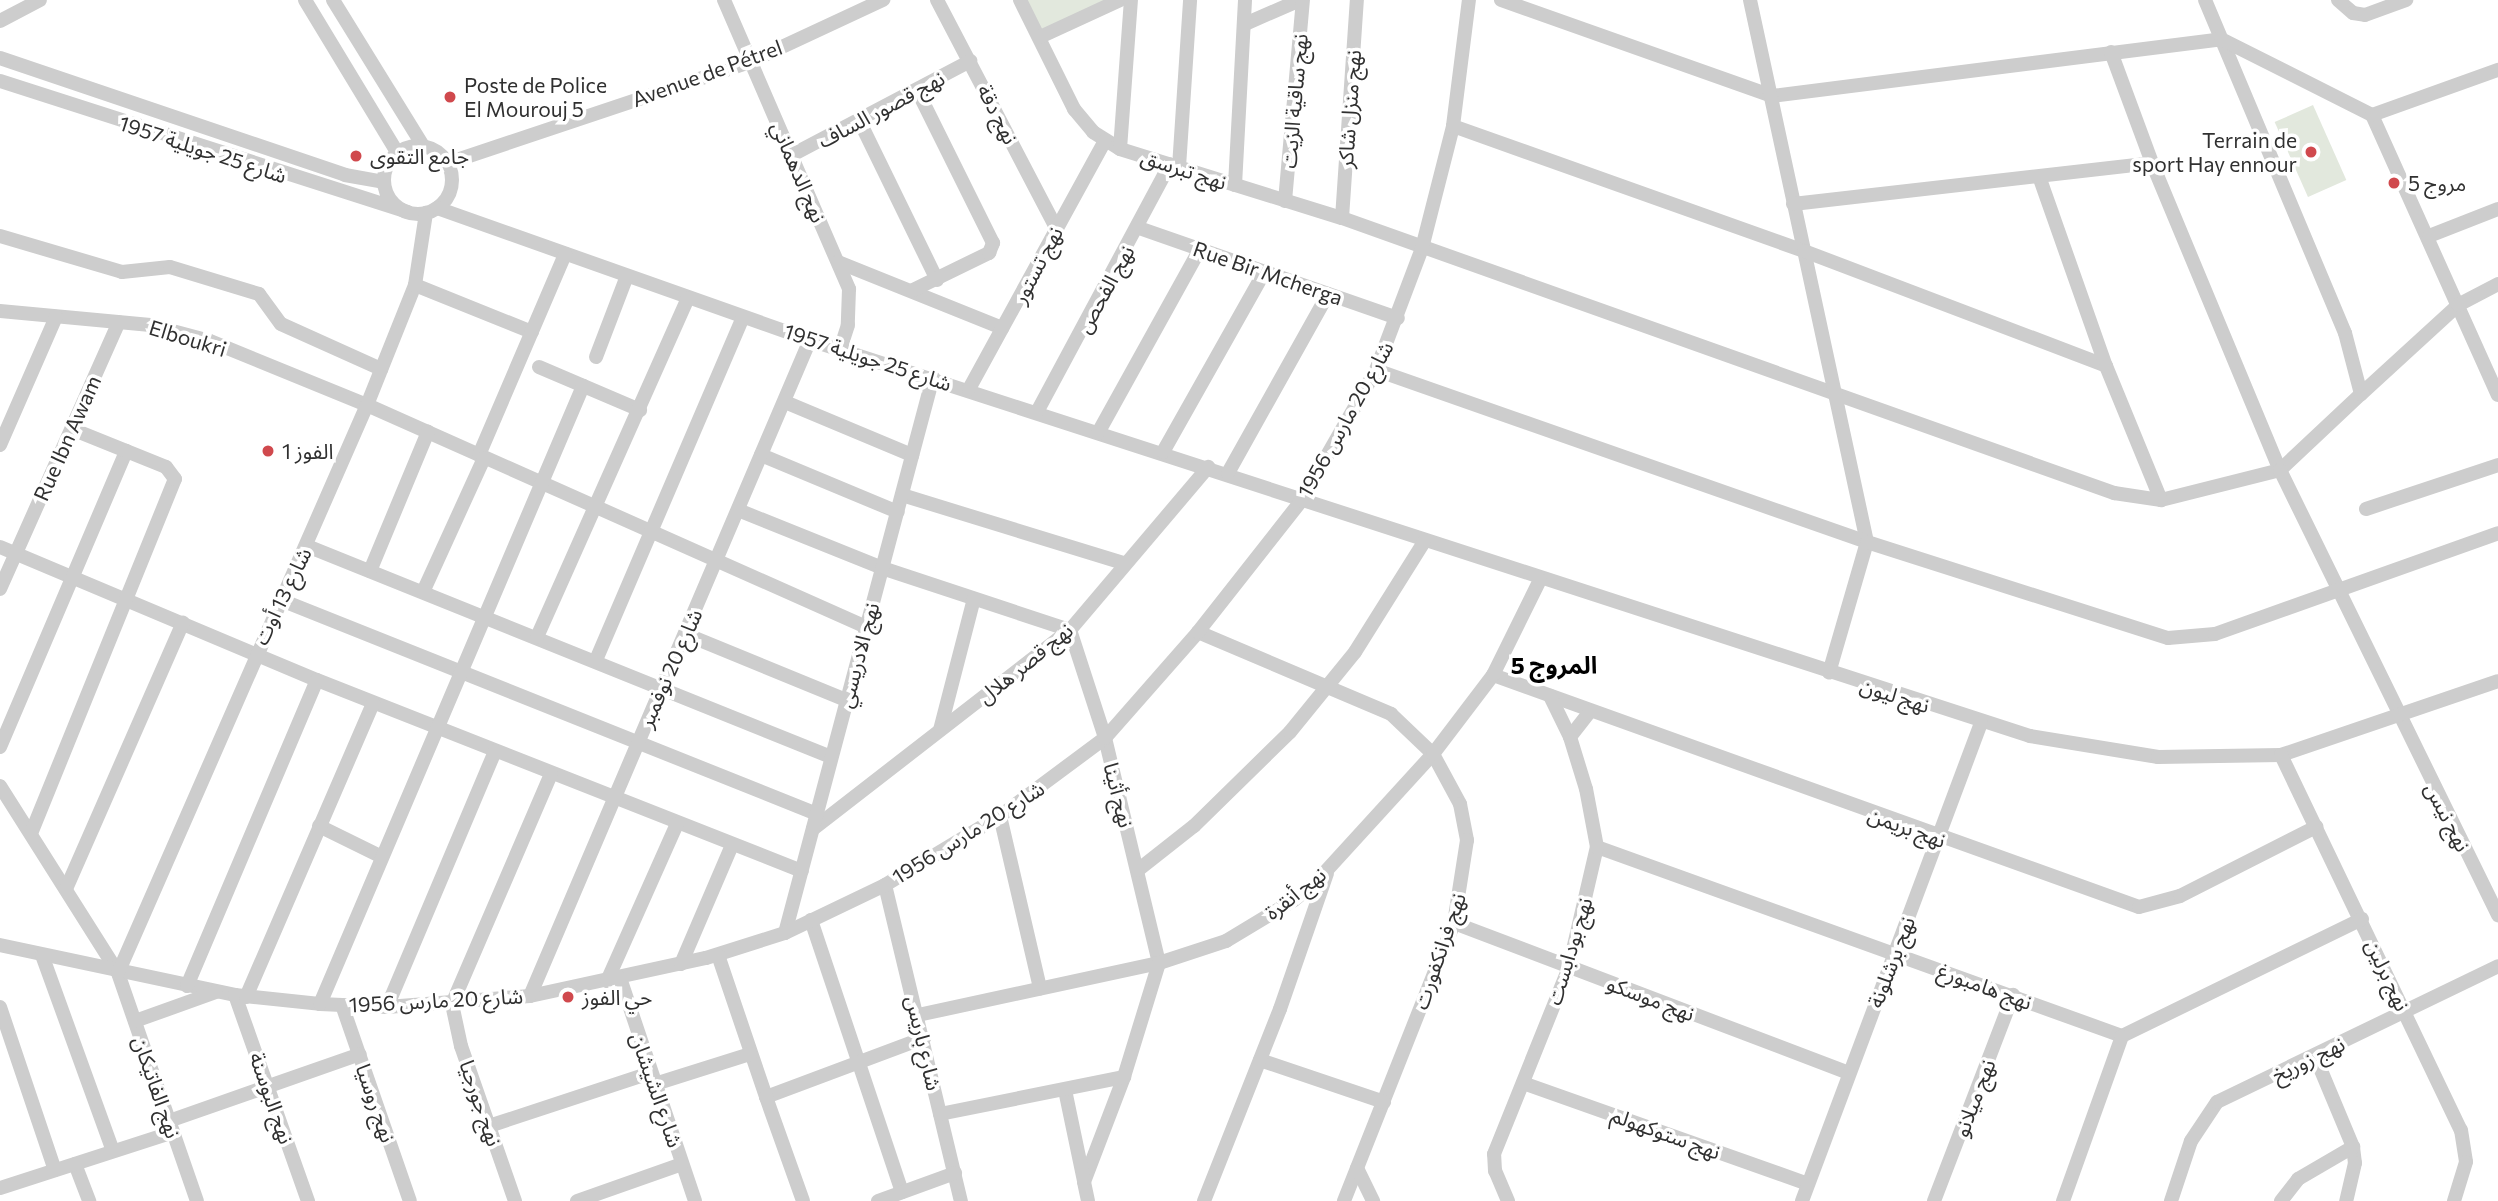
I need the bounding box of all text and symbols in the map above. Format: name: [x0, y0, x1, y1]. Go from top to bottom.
street label: نهج ساقية الزيت: [1276, 32, 1312, 170]
street label: Avenue de Pétrel: [628, 34, 786, 112]
street label: نهج منزل شاكر: [1332, 49, 1366, 169]
street label: نهج قصور الساف: [813, 65, 949, 153]
place label: Poste de Police El Mourouj 5: [464, 72, 607, 122]
street label: نهج دقة: [972, 80, 1024, 148]
marker: Poste de Police El Mourouj 5: [442, 89, 458, 105]
street label: شارع 25 جويلية 1957: [116, 110, 290, 188]
street label: نهج الدهماني: [767, 118, 831, 226]
place label: Terrain de sport Hay ennour: [2132, 127, 2297, 177]
place label: جامع التقوى: [370, 143, 469, 169]
street label: نهج تبرسق: [1138, 143, 1230, 195]
marker: Terrain de sport Hay ennour: [2303, 144, 2319, 160]
marker: جامع التقوى: [348, 148, 364, 164]
place label: مروج 5: [2408, 170, 2466, 196]
marker: مروج 5: [2386, 175, 2402, 191]
street label: نهج تستور: [1006, 222, 1068, 308]
street label: Rue Bir Mcherga: [1190, 236, 1346, 310]
street label: نهج الفحص: [1071, 241, 1139, 337]
street label: Elboukri: [146, 314, 230, 362]
street label: شارع 25 جويلية 1957: [781, 318, 955, 396]
street label: شارع 20 مارس 1956: [1292, 337, 1398, 501]
street label: Rue Ibn Awam: [28, 371, 106, 505]
place label: الفوز 1: [282, 438, 333, 464]
marker: الفوز 1: [260, 443, 276, 459]
street label: شارع 13 أوت: [248, 543, 316, 649]
street label: نهج الادريسي: [832, 600, 884, 710]
street label: شارع 20 نوفمبر: [633, 605, 707, 731]
street label: نهج قصر هلال: [972, 617, 1078, 709]
district label: المروج 5: [1511, 651, 1597, 679]
street label: نهج ليون: [1857, 672, 1933, 718]
street label: نهج أثينا: [1099, 760, 1139, 830]
street label: شارع 20 مارس 1956: [887, 775, 1049, 889]
street label: نهج نيس: [2420, 778, 2476, 856]
street label: نهج بريمن: [1865, 801, 1949, 853]
street label: نهج أنقرة: [1259, 861, 1331, 925]
street label: نهج فرانكفورت: [1407, 890, 1471, 1012]
street label: نهج بودابست: [1541, 894, 1597, 1008]
street label: نهج برشلونة: [1862, 913, 1920, 1011]
street label: نهج برلين: [2361, 935, 2415, 1015]
street label: نهج هامبورغ: [1934, 957, 2036, 1015]
street label: نهج موسكو: [1604, 970, 1698, 1026]
street label: شارع 20 مارس 1956: [348, 983, 524, 1017]
place label: حي الفوز: [582, 984, 652, 1010]
marker: حي الفوز: [560, 989, 576, 1005]
street label: شارع باريس: [901, 993, 947, 1093]
street label: شارع الشيشان: [626, 1029, 688, 1151]
street label: نهج زوريخ: [2267, 1031, 2349, 1087]
street label: نهج الفاتيكان: [128, 1033, 186, 1141]
street label: نهج البوسنة: [245, 1049, 299, 1147]
street label: نهج ميلانو: [1948, 1056, 2000, 1140]
street label: نهج جورجيا: [455, 1057, 507, 1149]
street label: نهج روسيا: [351, 1060, 401, 1146]
street label: نهج ستوكهولم: [1608, 1102, 1724, 1164]

